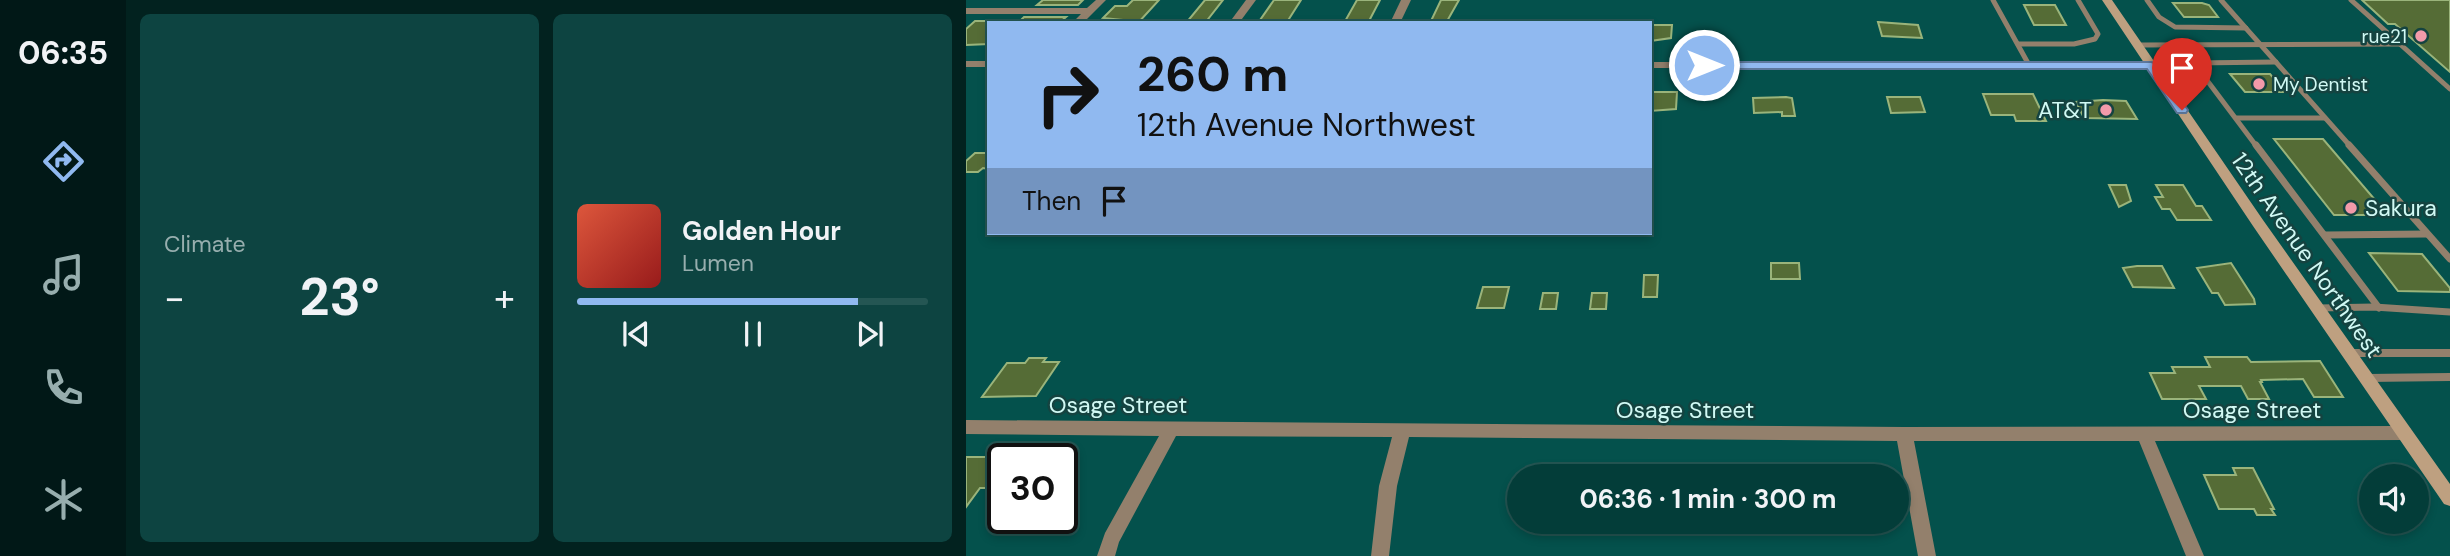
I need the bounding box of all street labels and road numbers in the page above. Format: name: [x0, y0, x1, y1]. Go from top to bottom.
street label: 12th Avenue Northwest: [2225, 147, 2389, 363]
street label: Osage Street: [1049, 390, 1187, 420]
street label: Osage Street: [1616, 395, 1754, 425]
street label: Osage Street: [2183, 395, 2321, 425]

